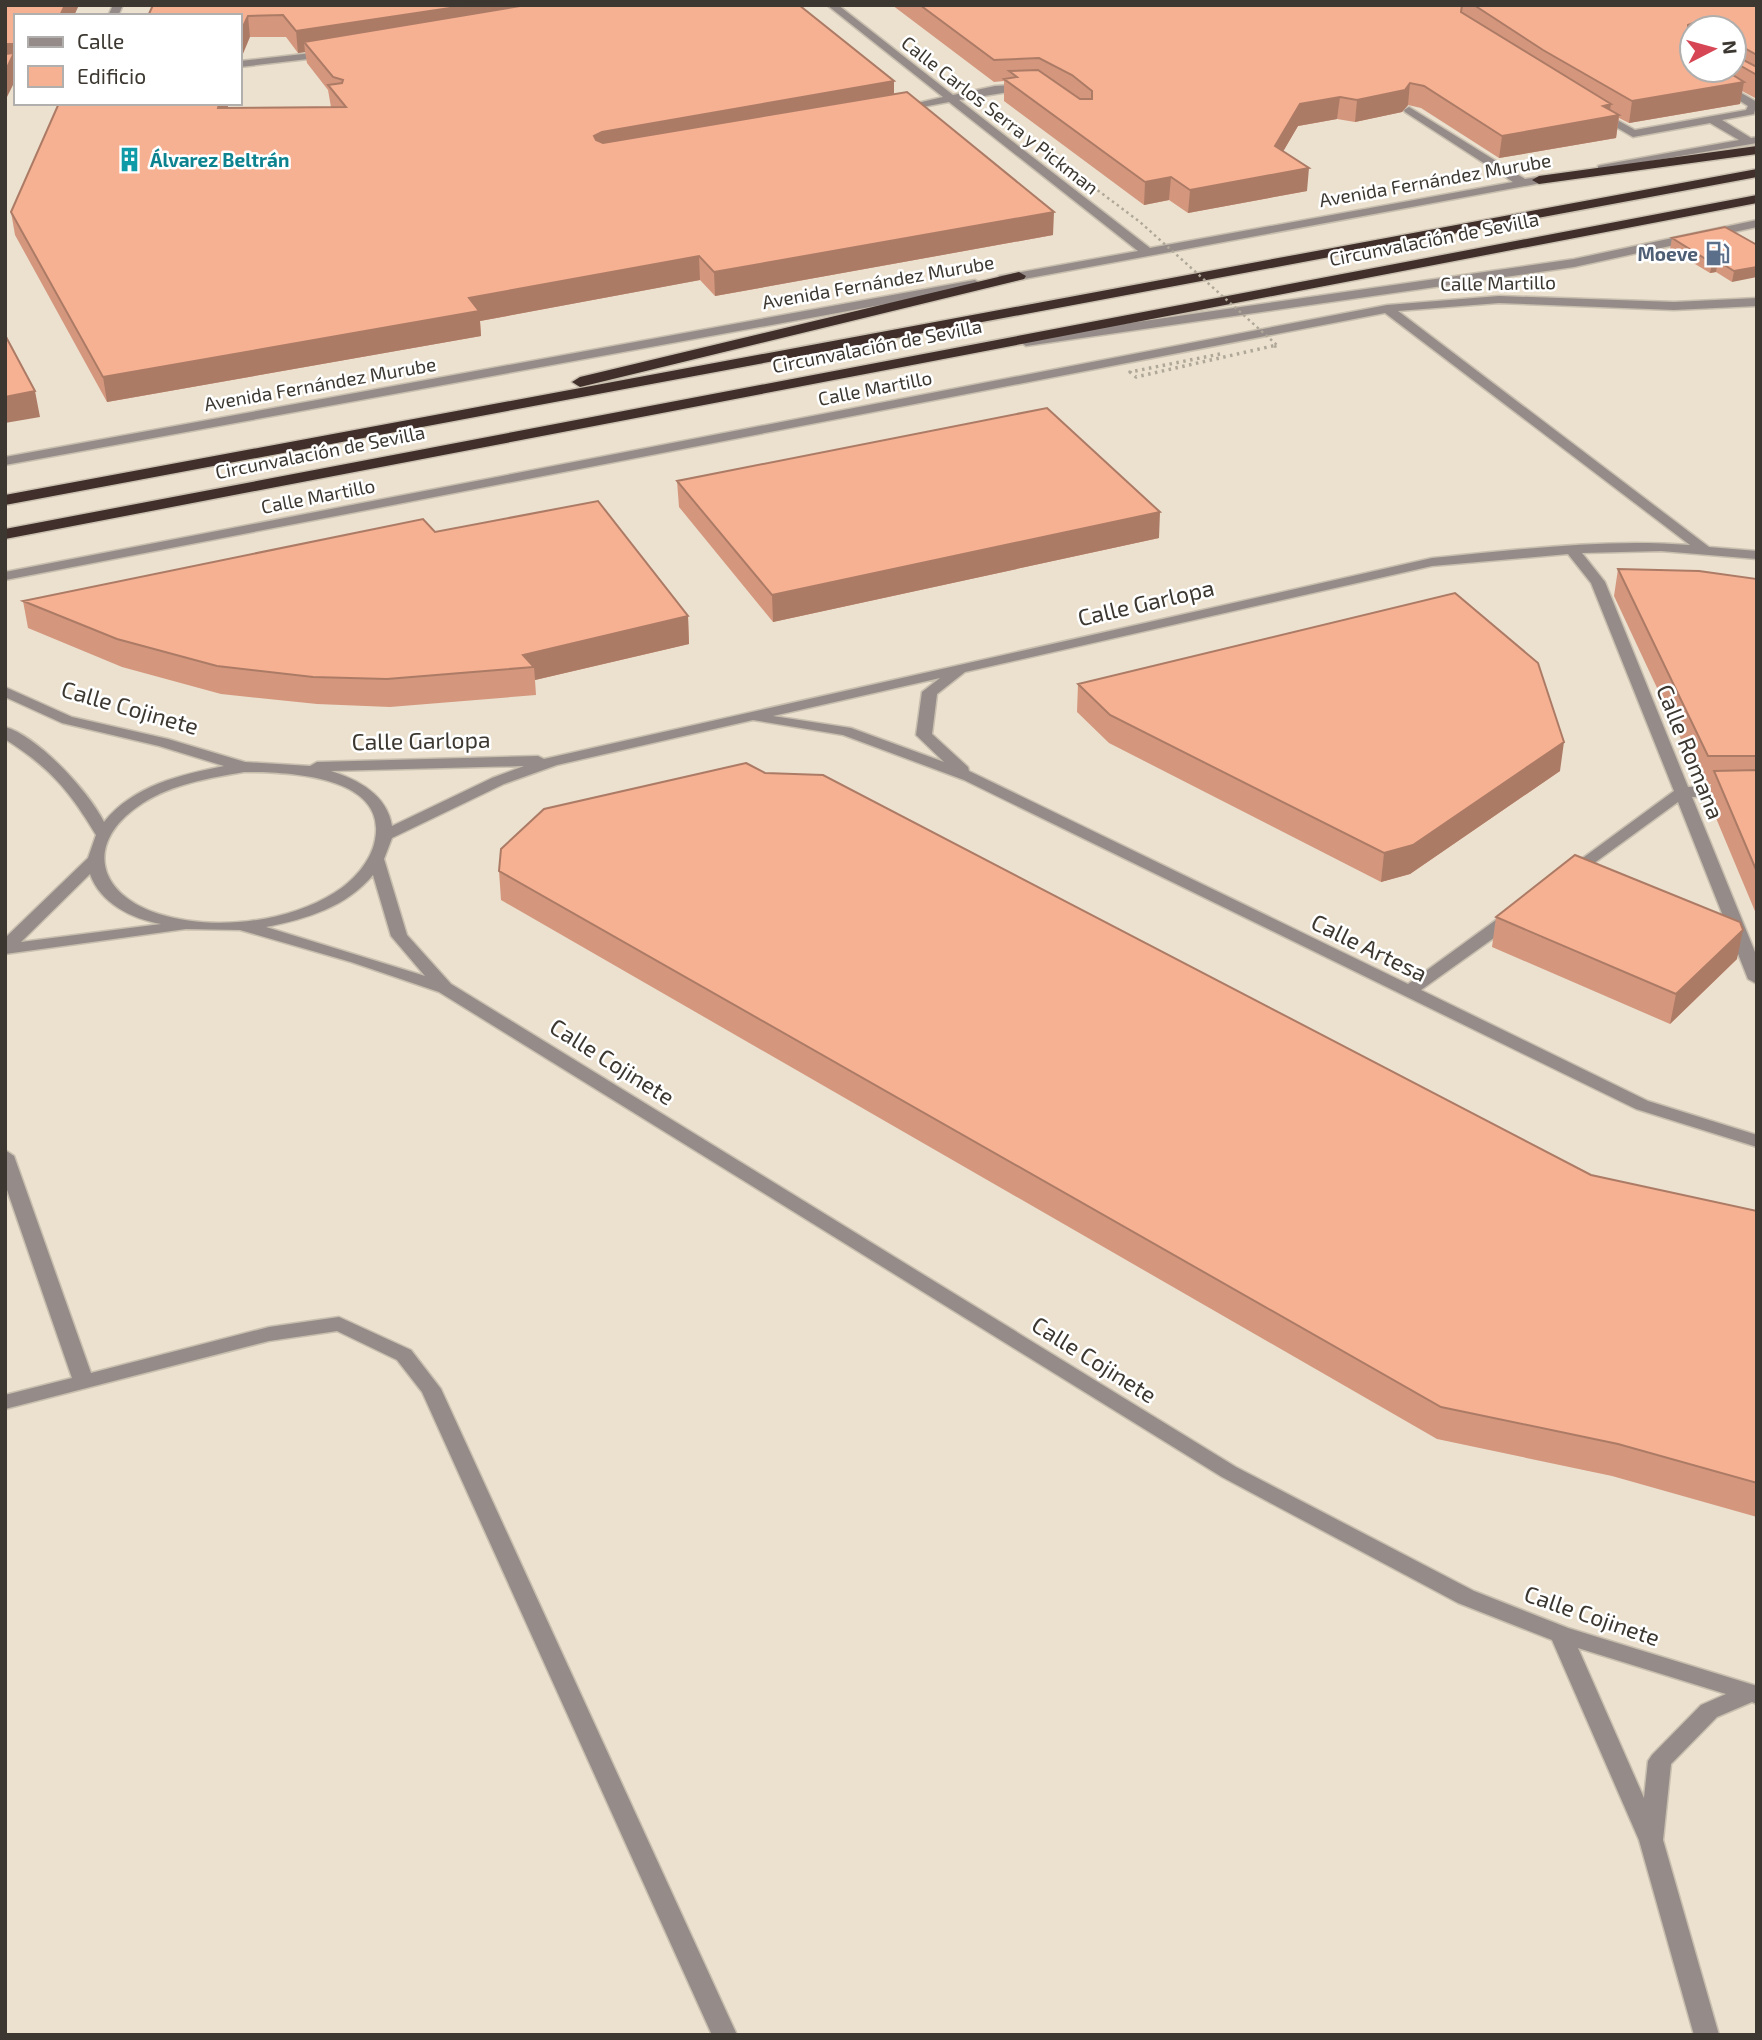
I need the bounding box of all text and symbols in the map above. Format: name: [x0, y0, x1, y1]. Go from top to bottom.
legend: [14, 14, 242, 105]
north arrow: [1678, 14, 1748, 84]
text: Calle: [77, 28, 124, 53]
street label: Calle Carlos Serra y Pickman: [897, 31, 1103, 199]
text: N: [1718, 39, 1743, 55]
text: Edificio: [77, 63, 146, 88]
building icon: Álvarez Beltrán: [116, 146, 144, 174]
place label: Álvarez Beltrán: [150, 148, 289, 171]
street label: Avenida Fernández Murube: [1317, 148, 1553, 211]
street label: Circunvalación de Sevilla: [1327, 207, 1541, 270]
fuel station icon: Moeve: [1704, 240, 1732, 268]
place label: Moeve: [1637, 242, 1698, 265]
street label: Avenida Fernández Murube: [760, 250, 996, 313]
street label: Calle Martillo: [1440, 270, 1556, 295]
street label: Circunvalación de Sevilla: [770, 314, 984, 377]
street label: Avenida Fernández Murube: [202, 352, 438, 415]
street label: Calle Martillo: [816, 365, 934, 410]
street label: Circunvalación de Sevilla: [213, 420, 427, 483]
street label: Calle Martillo: [259, 473, 377, 518]
street label: Calle Garlopa: [1075, 573, 1217, 631]
street label: Calle Cojinete: [58, 674, 202, 740]
street label: Calle Romana: [1651, 680, 1731, 823]
street label: Calle Garlopa: [351, 725, 491, 755]
street label: Calle Artesa: [1307, 907, 1432, 987]
street label: Calle Cojinete: [545, 1012, 680, 1110]
street label: Calle Cojinete: [1027, 1310, 1162, 1408]
street label: Calle Cojinete: [1521, 1579, 1664, 1651]

